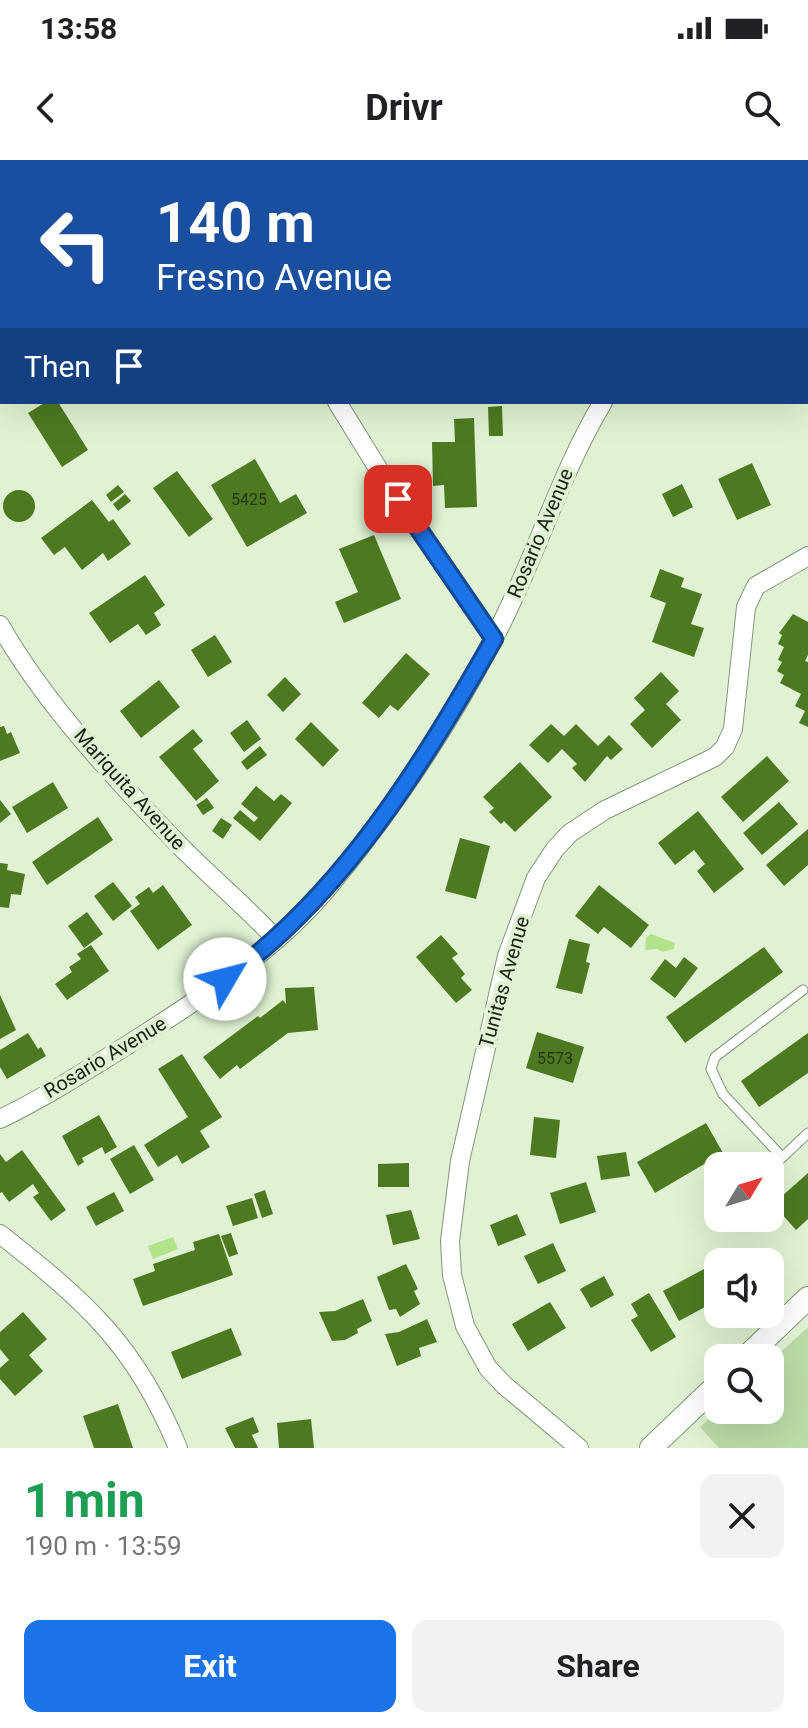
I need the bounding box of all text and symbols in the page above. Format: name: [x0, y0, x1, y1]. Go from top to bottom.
text: 13:58: [40, 11, 117, 46]
icon: back: [24, 86, 68, 130]
icon: search: [740, 86, 784, 130]
text: Drivr: [365, 87, 443, 129]
text: 140 m: [156, 190, 315, 256]
icon: left: [24, 192, 128, 296]
text: Fresno Avenue: [156, 257, 392, 299]
icon: arrive: [107, 344, 151, 388]
text: Then: [24, 349, 91, 384]
pin: [364, 465, 432, 533]
street label: Rosario Avenue: [502, 465, 578, 601]
icon: arrive: [376, 477, 420, 521]
house number: 5425: [231, 490, 267, 509]
street label: Mariquita Avenue: [69, 723, 191, 855]
street label: Tunitas Avenue: [474, 913, 534, 1051]
position arrow: [183, 937, 267, 1021]
street label: Rosario Avenue: [40, 1011, 170, 1103]
house number: 5573: [537, 1049, 573, 1068]
north arrow: [704, 1152, 784, 1232]
map controls: [704, 1152, 784, 1424]
button: sound: [704, 1248, 784, 1328]
button: search: [704, 1344, 784, 1424]
text: 1 min: [24, 1472, 145, 1529]
button: close: [700, 1474, 784, 1558]
text: 190 m · 13:59: [24, 1531, 182, 1561]
button: Exit: [24, 1620, 396, 1712]
button: Share: [412, 1620, 784, 1712]

